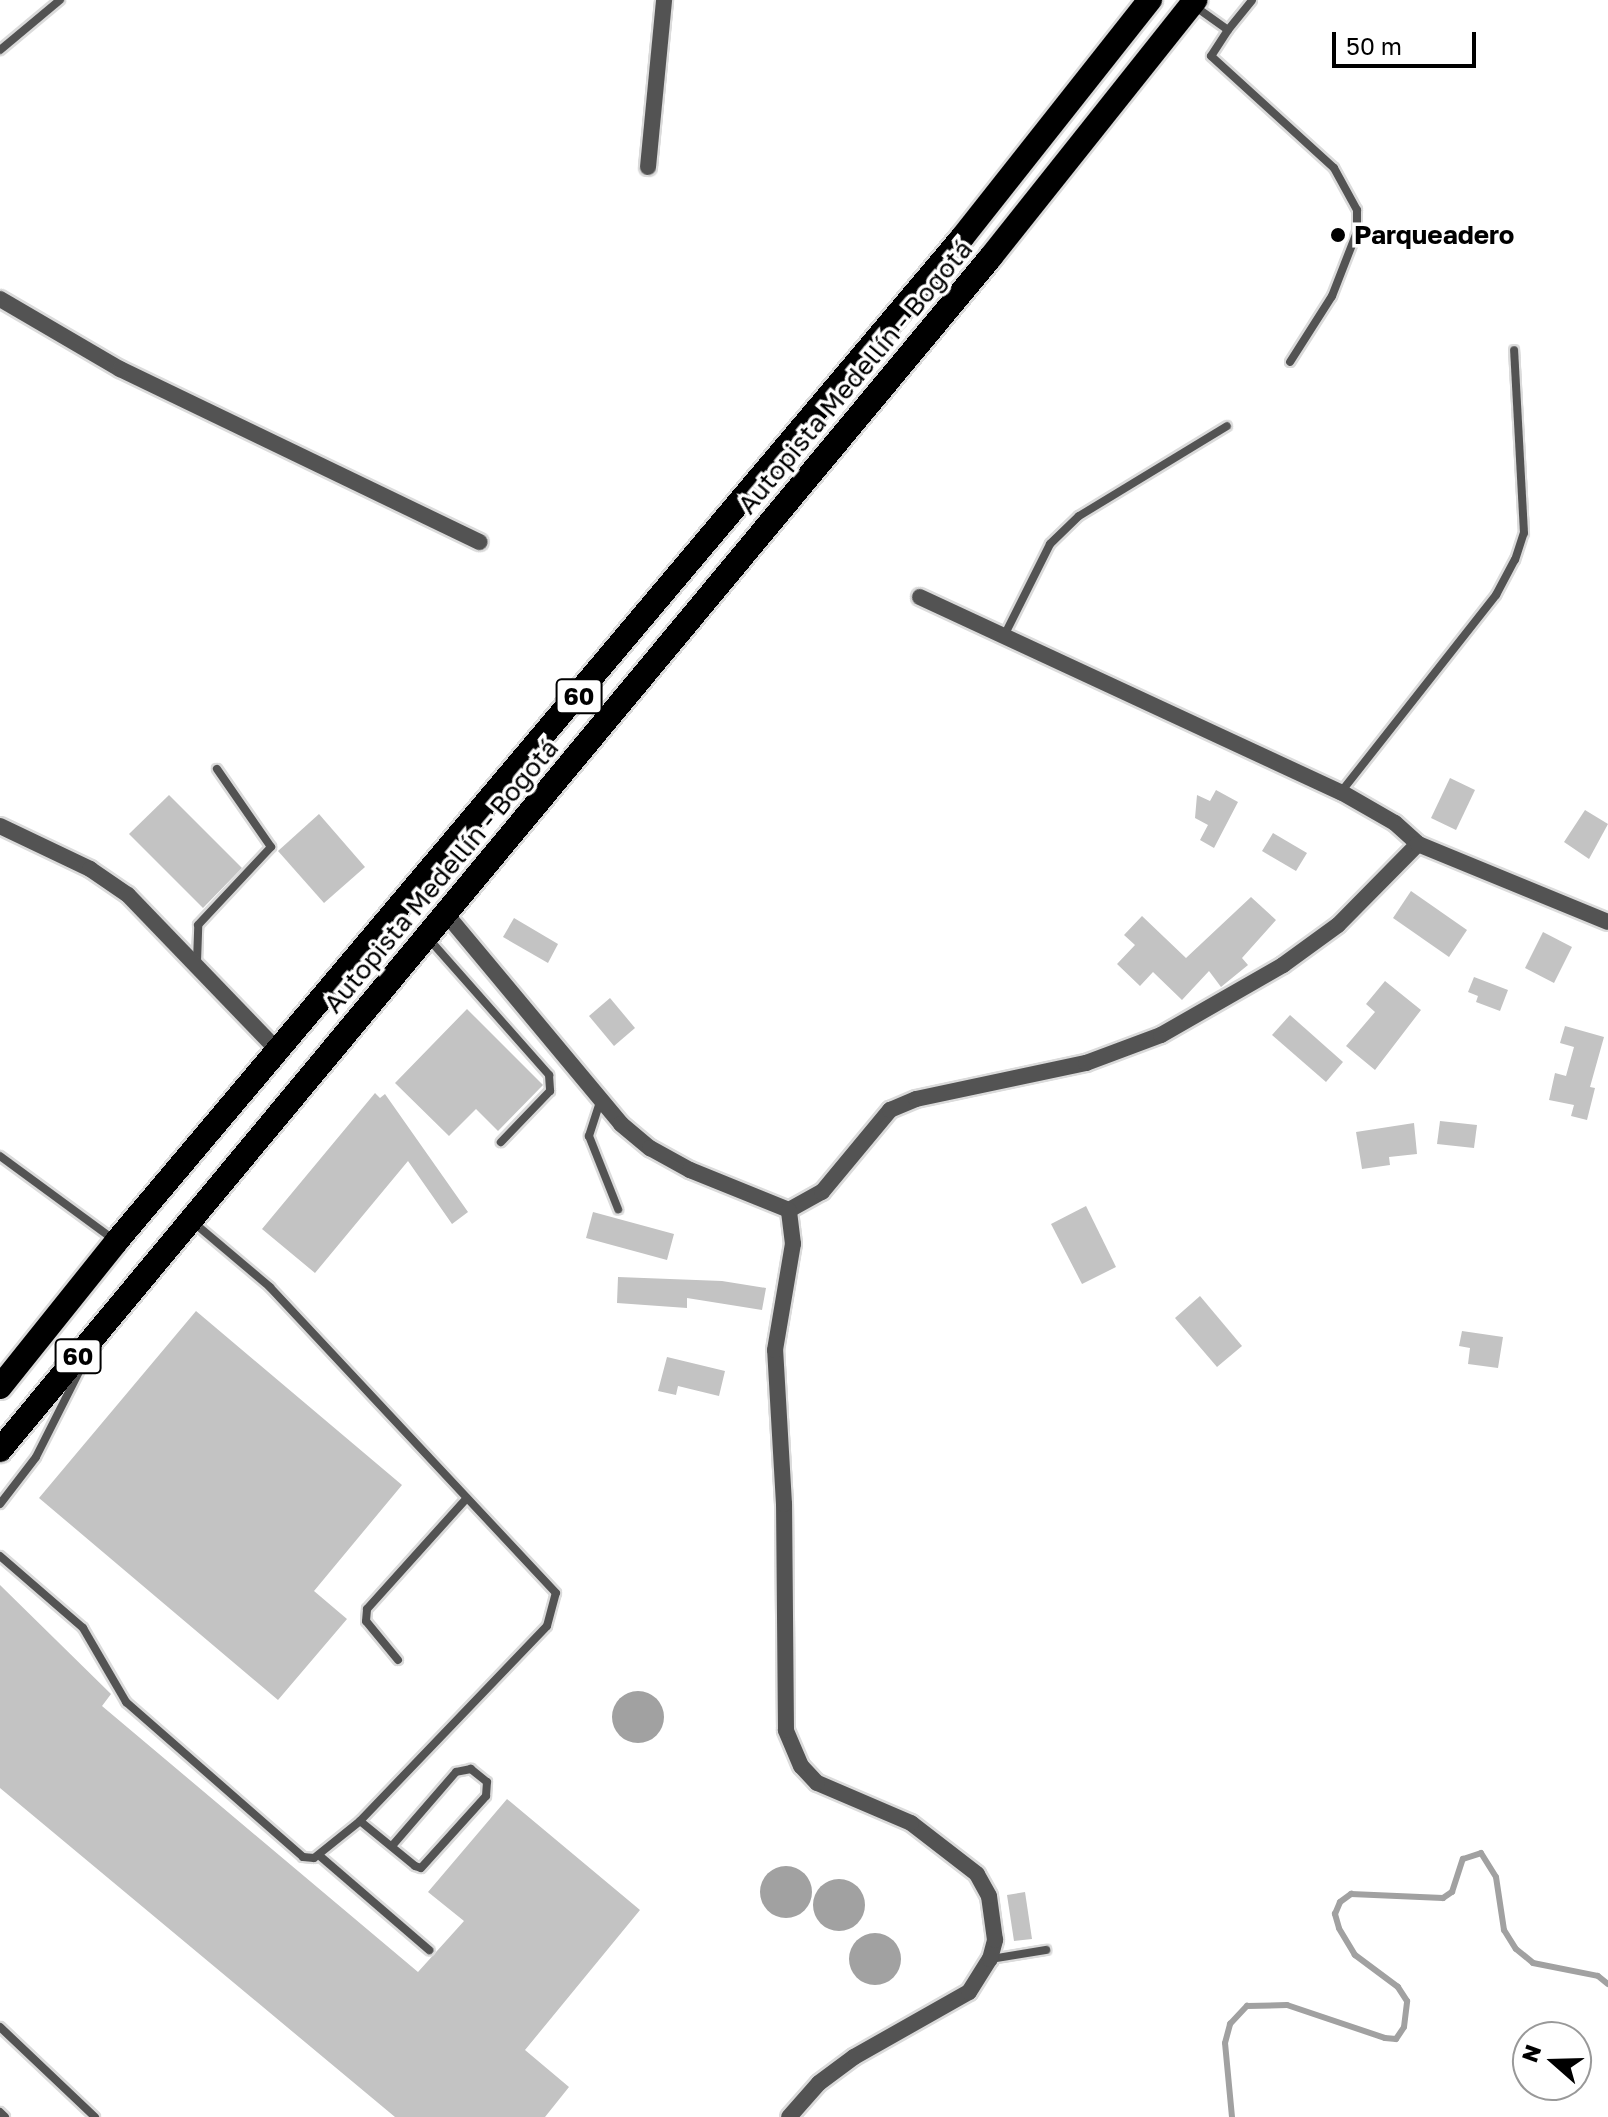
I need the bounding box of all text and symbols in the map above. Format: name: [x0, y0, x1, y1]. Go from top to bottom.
scale bar: [1336, 16, 1480, 66]
text: 50 m: [1346, 31, 1402, 60]
place label: Parqueadero: [1354, 219, 1514, 251]
marker: Parqueadero: [1329, 226, 1347, 244]
street label: Autopista Medellín - Bogotá: [731, 234, 979, 520]
road number: 60: [555, 676, 603, 716]
street label: Autopista Medellín - Bogotá: [317, 733, 565, 1019]
road number: 60: [54, 1336, 102, 1376]
north arrow: [1512, 2021, 1592, 2101]
text: N: [1515, 2041, 1546, 2066]

